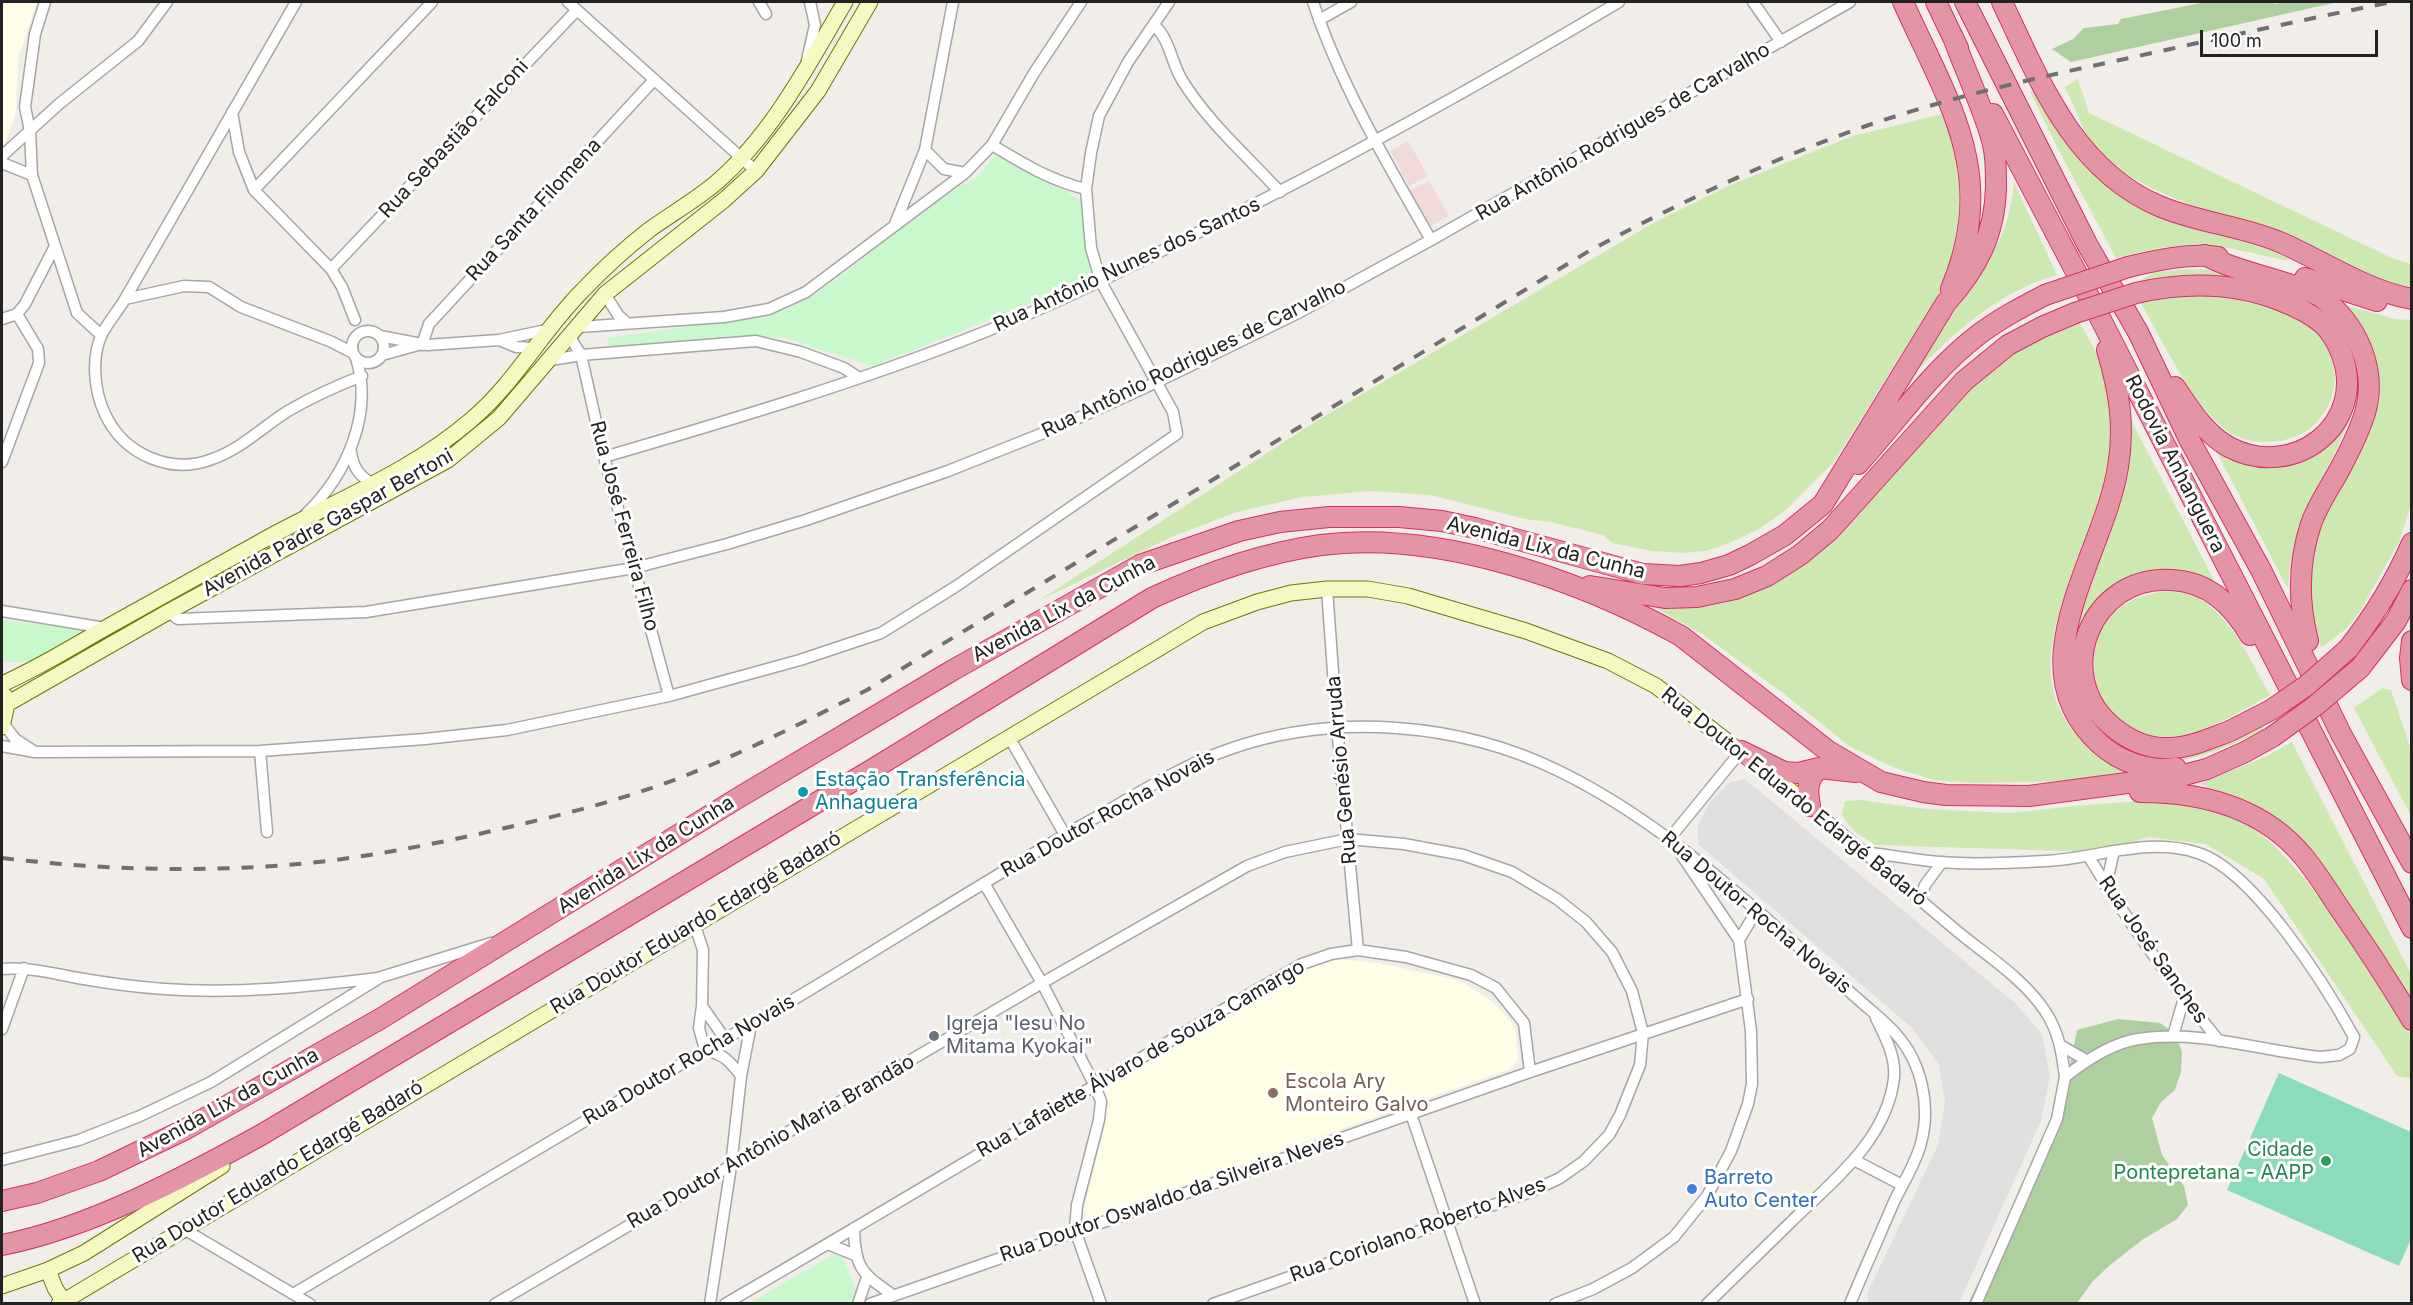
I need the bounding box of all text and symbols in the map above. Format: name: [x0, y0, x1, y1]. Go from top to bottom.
scale bar: [2203, 18, 2382, 56]
text: 100 m: [2211, 30, 2262, 51]
street label: Rua Antônio Rodrigues de Carvalho: [1472, 38, 1774, 226]
street label: Rua Sebastião Falconi: [374, 55, 534, 223]
street label: Rua Santa Filomena: [462, 134, 606, 286]
street label: Rua Antônio Nunes dos Santos: [990, 193, 1264, 337]
street label: Rua Antônio Rodrigues de Carvalho: [1038, 275, 1350, 443]
street label: Rodovia Anhanguera: [2120, 371, 2230, 557]
street label: Rua José Ferreira Filho: [584, 418, 664, 634]
street label: Avenida Padre Gaspar Bertoni: [199, 444, 457, 602]
street label: Avenida Lix da Cunha: [1444, 512, 1648, 584]
street label: Avenida Lix da Cunha: [968, 551, 1160, 667]
street label: Rua Genésio Arruda: [1322, 675, 1362, 865]
street label: Rua Doutor Eduardo Edargé Badaró: [1656, 682, 1932, 912]
street label: Rua Doutor Rocha Novais: [997, 745, 1219, 883]
place label: Estação Transferência Anhaguera: [815, 768, 1025, 815]
marker: Estação Transferência Anhaguera: [796, 785, 810, 799]
street label: Avenida Lix da Cunha: [553, 791, 739, 919]
street label: Rua Doutor Eduardo Edargé Badaró: [546, 826, 846, 1020]
street label: Rua Doutor Rocha Novais: [1656, 827, 1856, 999]
street label: Rua José Sanches: [2093, 872, 2213, 1028]
street label: Rua Lafaiette Álvaro de Souza Camargo: [973, 955, 1309, 1163]
street label: Rua Doutor Rocha Novais: [579, 990, 799, 1130]
place label: Igreja "Iesu No Mitama Kyokai": [946, 1012, 1093, 1059]
marker: Igreja "Iesu No Mitama Kyokai": [927, 1029, 941, 1043]
street label: Avenida Lix da Cunha: [133, 1043, 323, 1163]
street label: Rua Doutor Antônio Maria Brandão: [623, 1050, 919, 1234]
place label: Escola Ary Monteiro Galvo: [1285, 1070, 1428, 1117]
street label: Rua Doutor Eduardo Edargé Badaró: [128, 1075, 428, 1269]
marker: Escola Ary Monteiro Galvo: [1266, 1086, 1280, 1100]
street label: Rua Doutor Oswaldo da Silveira Neves: [997, 1127, 1347, 1267]
place label: Cidade Pontepretana - AAPP: [2114, 1138, 2314, 1185]
marker: Cidade Pontepretana - AAPP: [2319, 1154, 2333, 1168]
place label: Barreto Auto Center: [1704, 1166, 1817, 1213]
street label: Rua Coriolano Roberto Alves: [1287, 1172, 1549, 1288]
marker: Barreto Auto Center: [1685, 1182, 1699, 1196]

